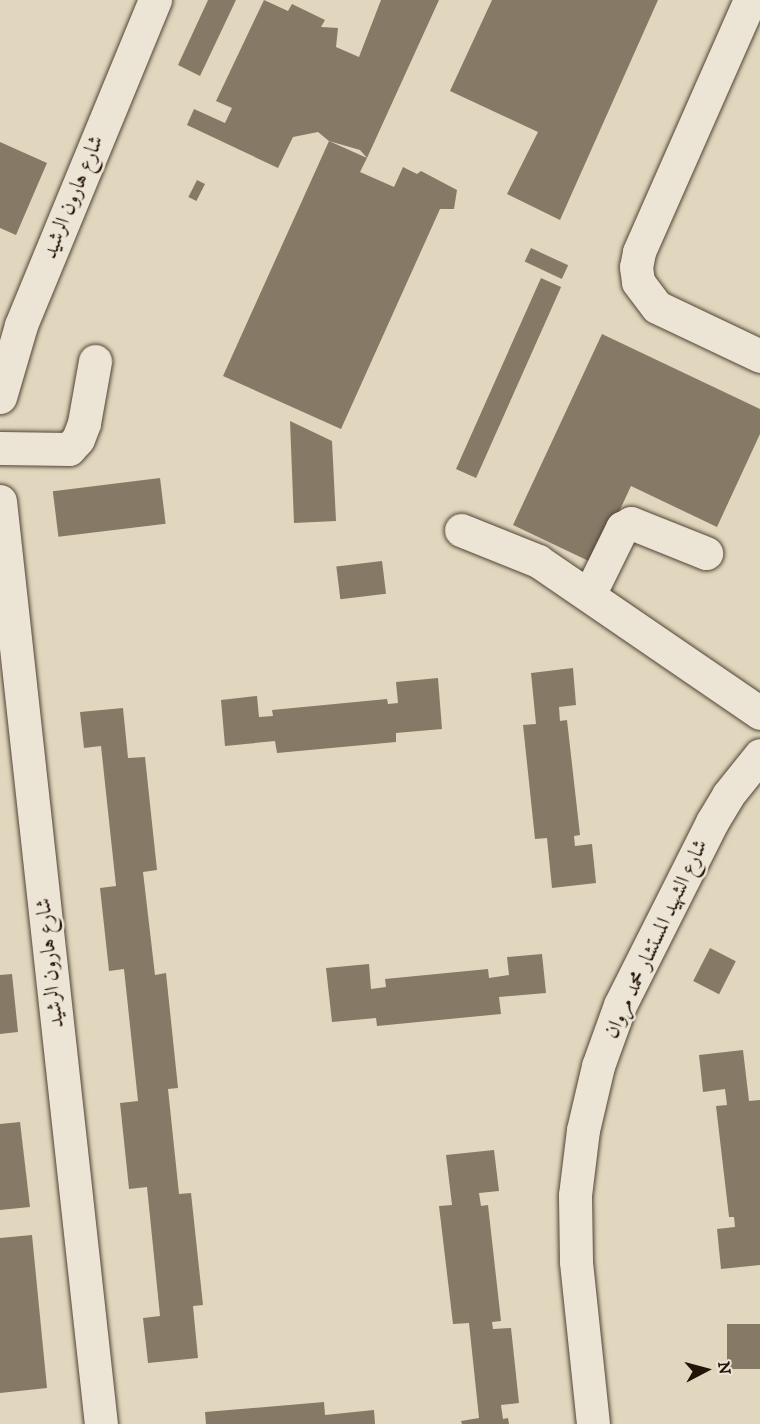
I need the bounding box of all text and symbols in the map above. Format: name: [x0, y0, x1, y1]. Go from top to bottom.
street label: شارع هارون الرشيد: [37, 132, 109, 262]
street label: شارع الشهيد المستشار محمد مروان: [599, 835, 713, 1043]
street label: شارع هارون الرشيد: [31, 897, 69, 1029]
north arrow: [676, 1340, 736, 1400]
text: N: [713, 1361, 735, 1376]

